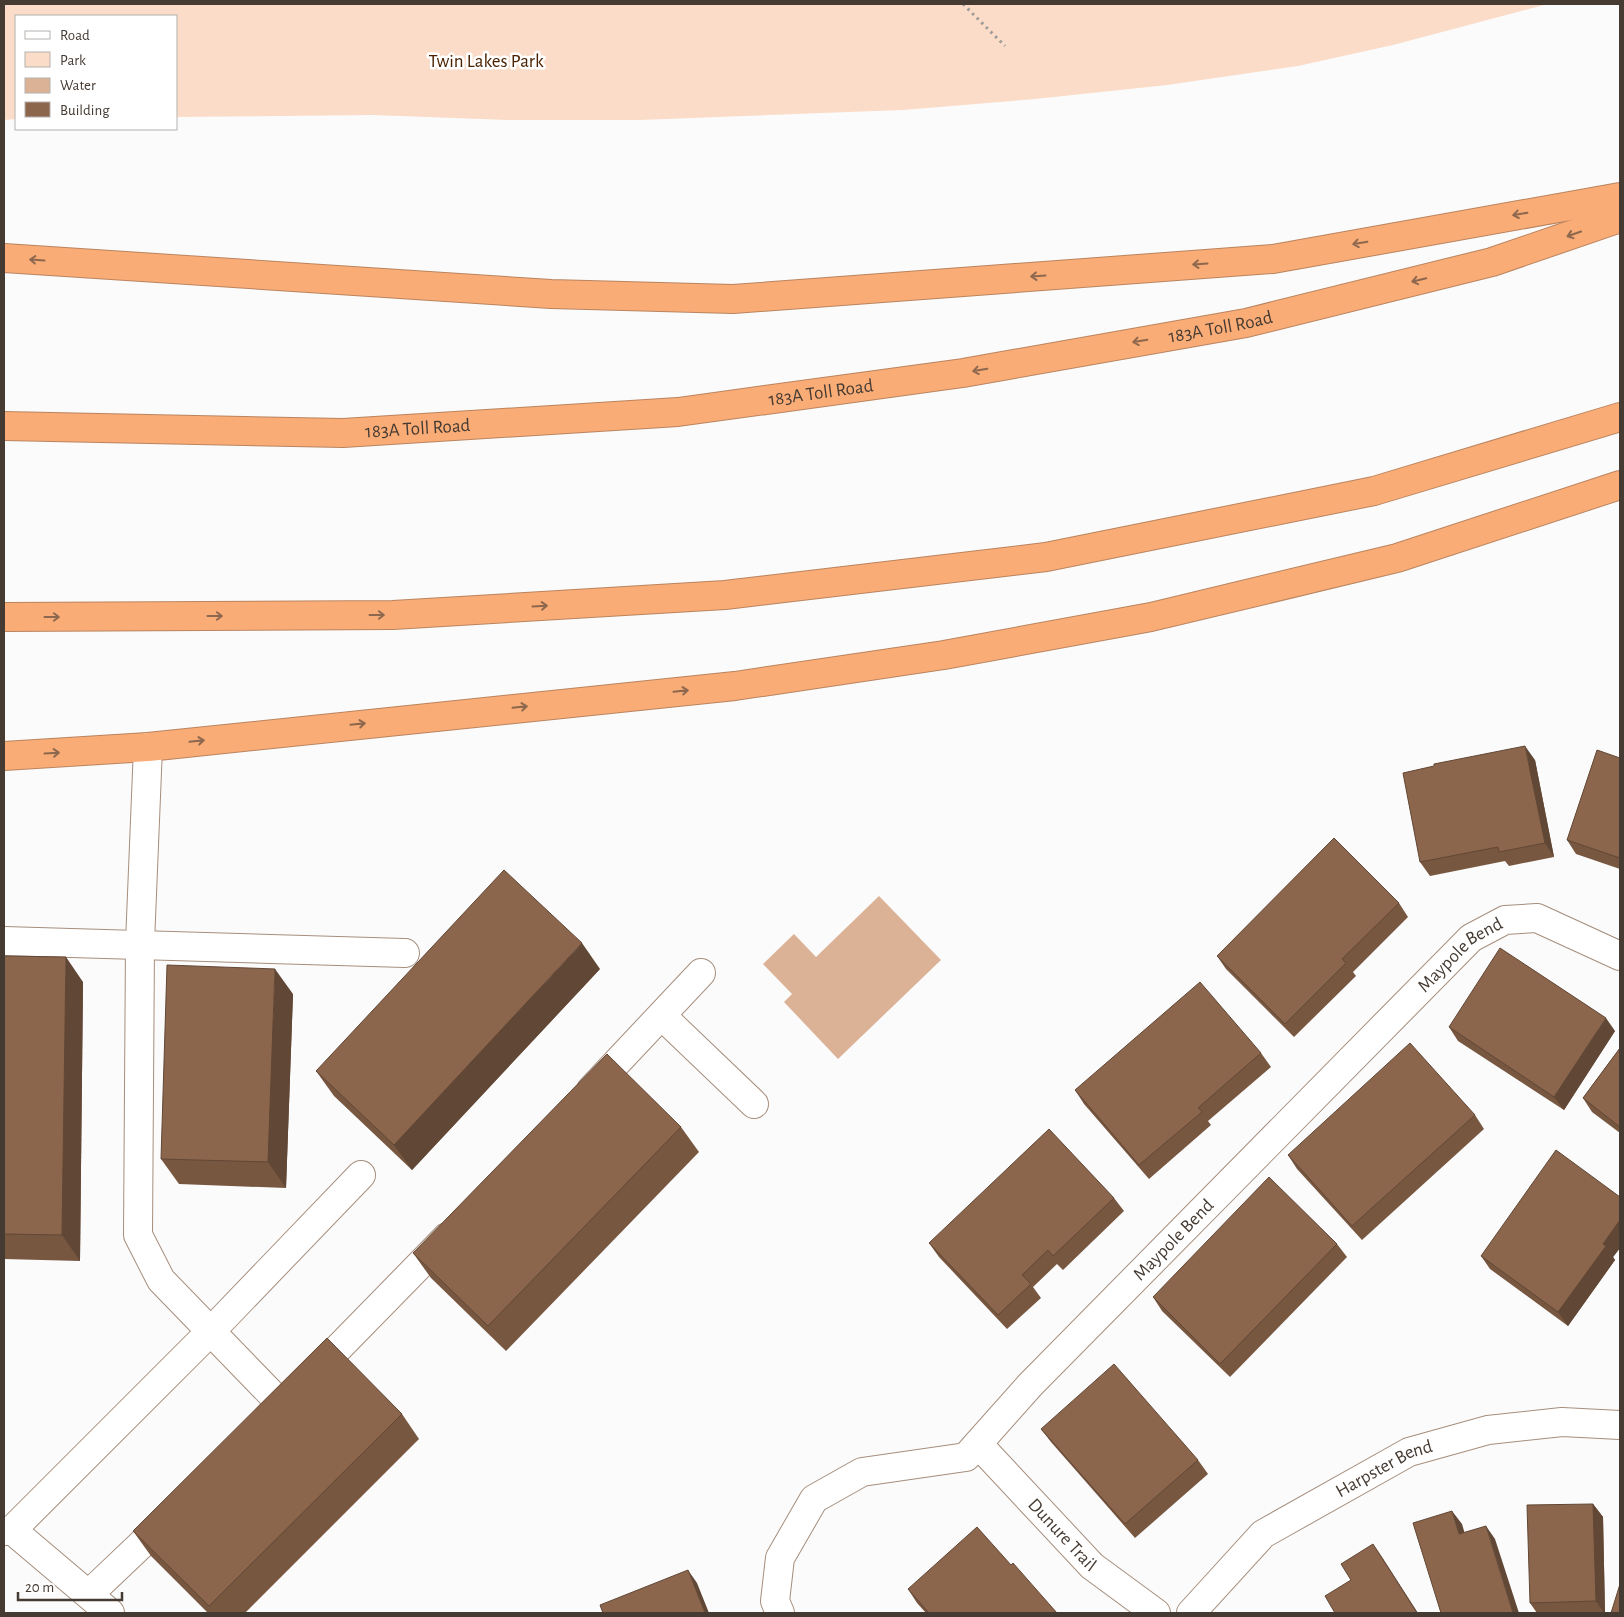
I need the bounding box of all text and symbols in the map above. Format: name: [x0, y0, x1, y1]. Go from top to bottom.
legend: [15, 15, 178, 130]
text: Road: [60, 28, 90, 43]
park label: Twin Lakes Park: [428, 52, 544, 71]
text: Park: [60, 53, 86, 68]
text: Water: [60, 78, 96, 93]
text: Building: [60, 103, 110, 118]
one-way arrow: [1513, 209, 1529, 219]
one-way arrow: [1566, 229, 1582, 239]
one-way arrow: [1353, 238, 1369, 248]
one-way arrow: [30, 256, 46, 265]
one-way arrow: [1192, 260, 1208, 269]
one-way arrow: [1030, 272, 1046, 281]
one-way arrow: [1411, 276, 1427, 285]
street label: 183A Toll Road: [1167, 307, 1275, 346]
one-way arrow: [1133, 337, 1149, 347]
one-way arrow: [973, 365, 989, 375]
street label: 183A Toll Road: [767, 376, 875, 409]
street label: 183A Toll Road: [365, 416, 471, 441]
one-way arrow: [531, 601, 547, 611]
one-way arrow: [369, 610, 385, 620]
one-way arrow: [206, 611, 223, 621]
one-way arrow: [44, 612, 60, 622]
one-way arrow: [673, 686, 689, 696]
one-way arrow: [511, 702, 527, 712]
one-way arrow: [350, 719, 366, 728]
one-way arrow: [188, 736, 204, 746]
one-way arrow: [44, 748, 60, 757]
street label: Maypole Bend: [1414, 914, 1506, 996]
street label: Maypole Bend: [1130, 1195, 1217, 1284]
street label: Harpster Bend: [1332, 1436, 1435, 1501]
street label: Dunure Trail: [1025, 1495, 1100, 1575]
scale bar: [18, 1570, 121, 1602]
text: 20 m: [25, 1580, 54, 1595]

